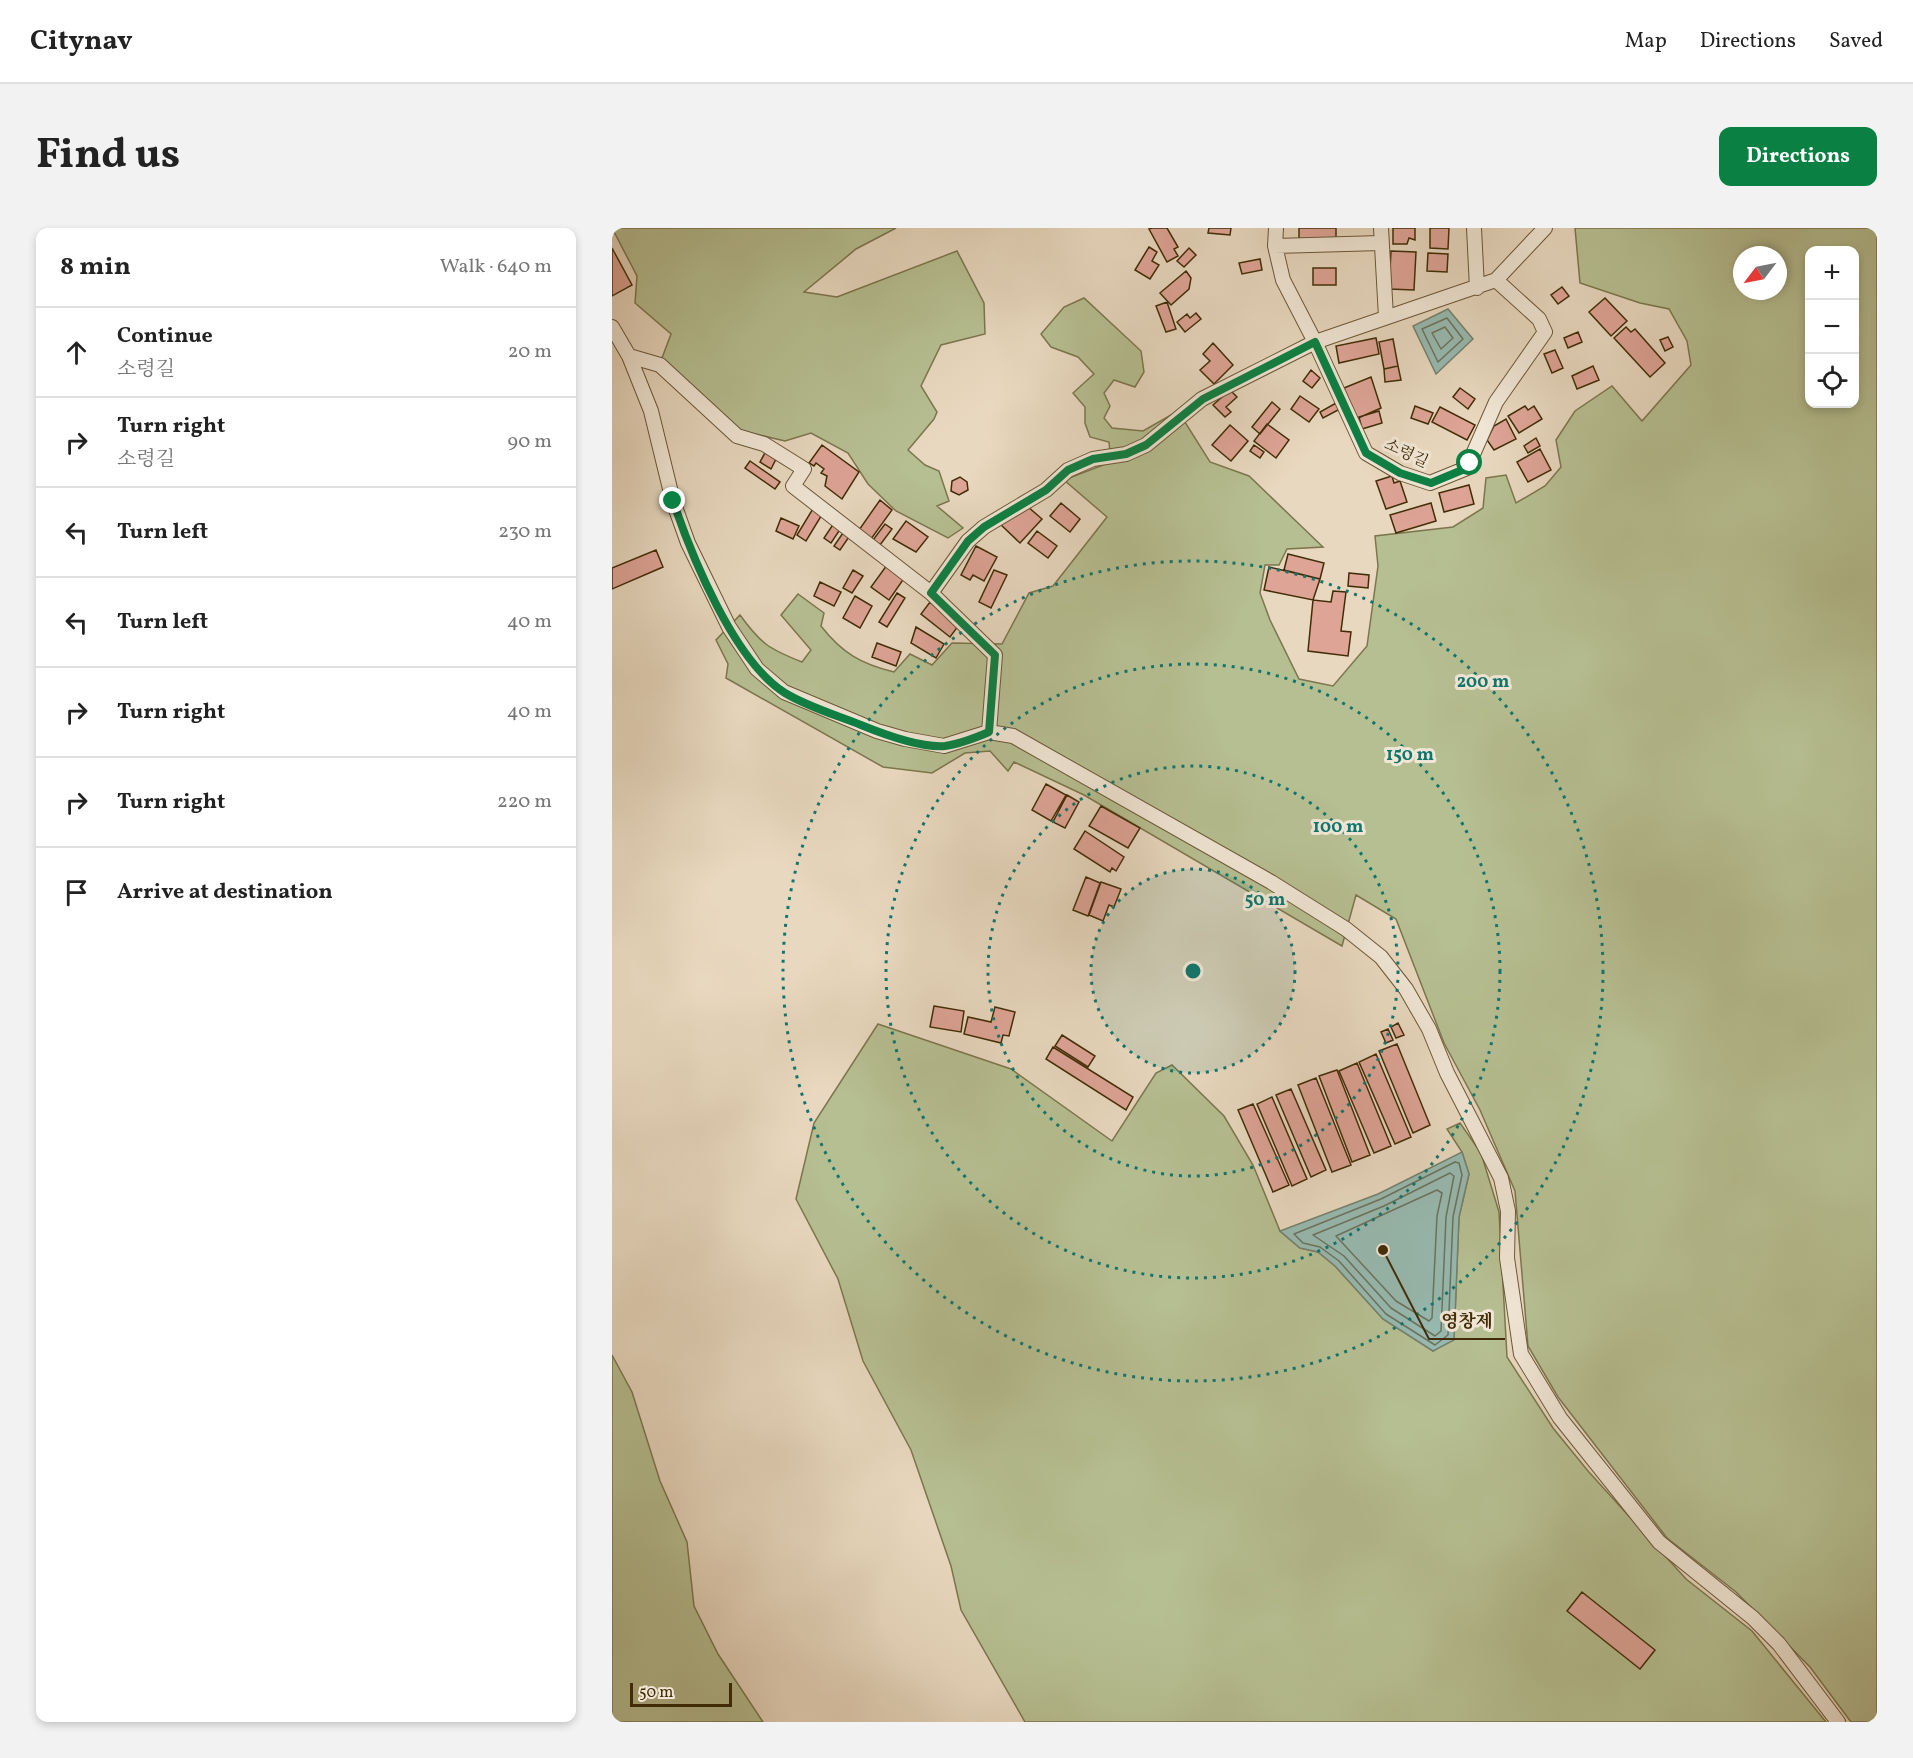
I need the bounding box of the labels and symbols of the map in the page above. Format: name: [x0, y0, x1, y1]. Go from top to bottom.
north arrow: [1733, 246, 1787, 300]
street label: 소령길: [1380, 434, 1432, 474]
route start: [1456, 449, 1482, 475]
route end: [659, 487, 685, 513]
text: 200 m: [1457, 670, 1509, 695]
text: 150 m: [1386, 743, 1434, 768]
text: 100 m: [1313, 815, 1363, 840]
text: 50 m: [1245, 888, 1285, 913]
centre of rings: [1183, 961, 1203, 981]
callout: 영창제: [1429, 1303, 1505, 1339]
text: 영창제: [1441, 1310, 1493, 1335]
scale bar: [630, 1680, 732, 1708]

